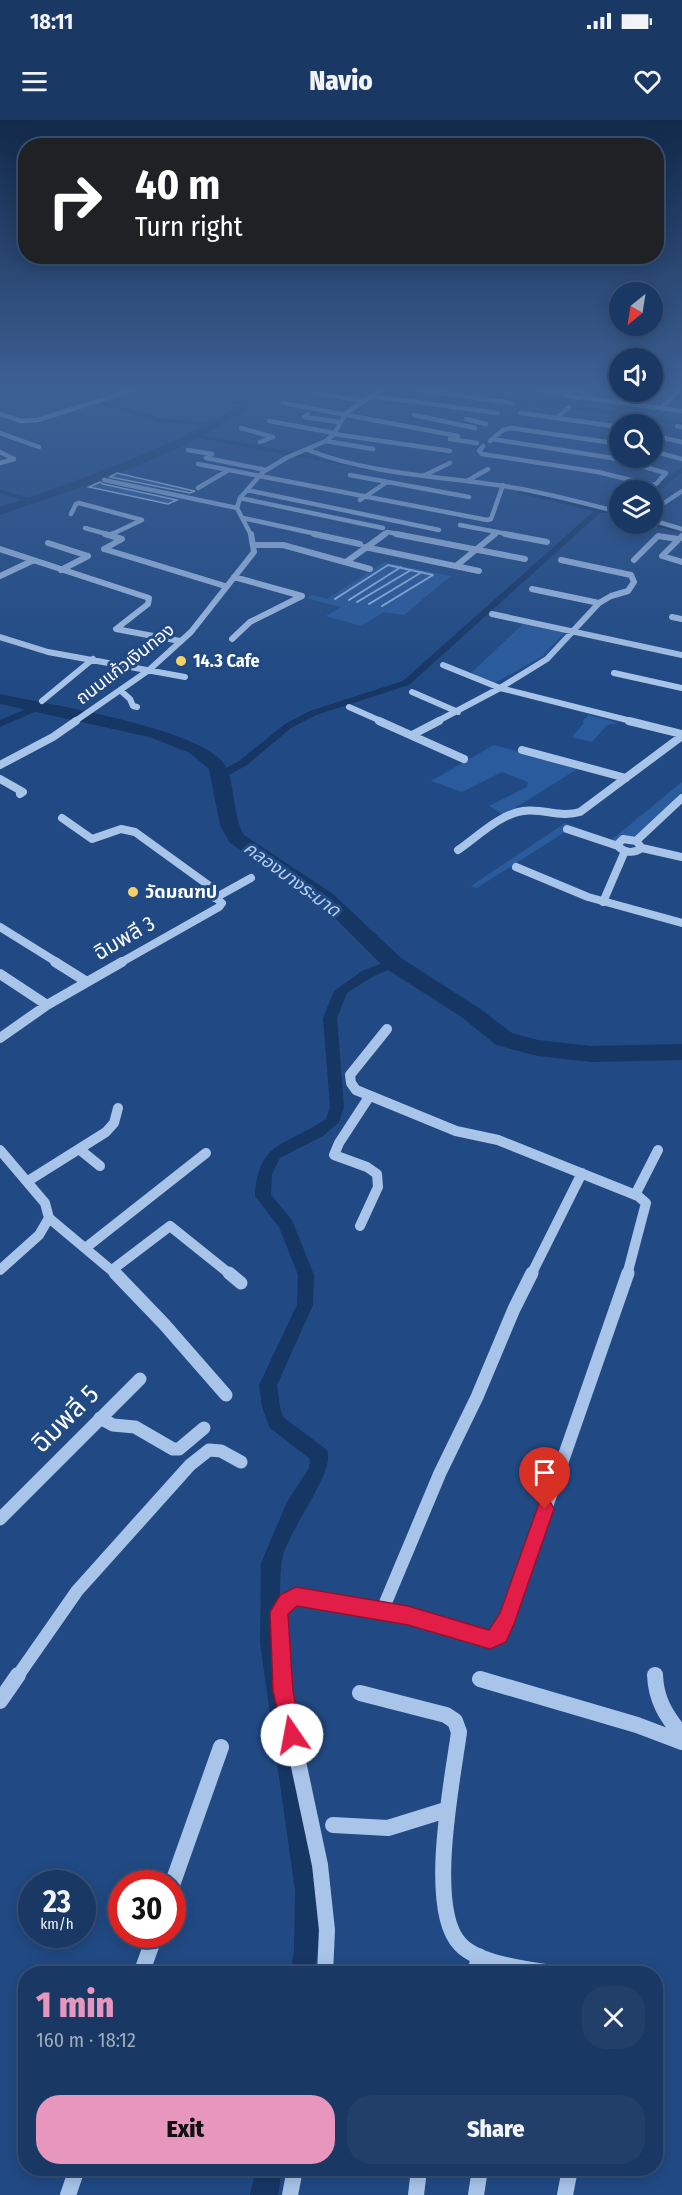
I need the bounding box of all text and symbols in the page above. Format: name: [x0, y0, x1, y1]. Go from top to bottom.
text: 18:11: [30, 8, 73, 35]
icon: menu: [18, 65, 51, 98]
text: Navio: [309, 65, 373, 97]
icon: heart: [631, 65, 664, 98]
text: 40 m: [135, 160, 220, 210]
icon: right: [36, 162, 114, 240]
text: Turn right: [135, 211, 243, 243]
north arrow: [609, 282, 663, 336]
map controls: [609, 282, 663, 534]
button: sound: [609, 348, 663, 402]
button: search: [609, 414, 663, 468]
button: layers: [609, 480, 663, 534]
street label: ถนนแก้วเงินทอง: [71, 619, 179, 709]
place label: 14.3 Cafe: [193, 650, 260, 672]
marker: 14.3 Cafe: [174, 654, 188, 668]
water label: คลองบางระมาด: [240, 837, 345, 922]
place label: วัดมณฑป: [145, 881, 217, 903]
marker: วัดมณฑป: [126, 885, 140, 899]
street label: ฉิมพลี 3: [89, 910, 159, 966]
street label: ฉิมพลี 5: [25, 1379, 105, 1459]
pin: [519, 1447, 570, 1509]
icon: arrive: [528, 1456, 561, 1489]
position arrow: [260, 1703, 324, 1767]
speed limit sign: 30: [108, 1870, 186, 1948]
text: 23: [43, 1884, 71, 1920]
text: km/h: [40, 1915, 74, 1933]
text: 1 min: [36, 1983, 114, 2027]
button: close: [582, 1986, 645, 2049]
text: 160 m · 18:12: [36, 2028, 136, 2052]
button: Exit: [36, 2095, 335, 2164]
button: Share: [347, 2095, 645, 2164]

